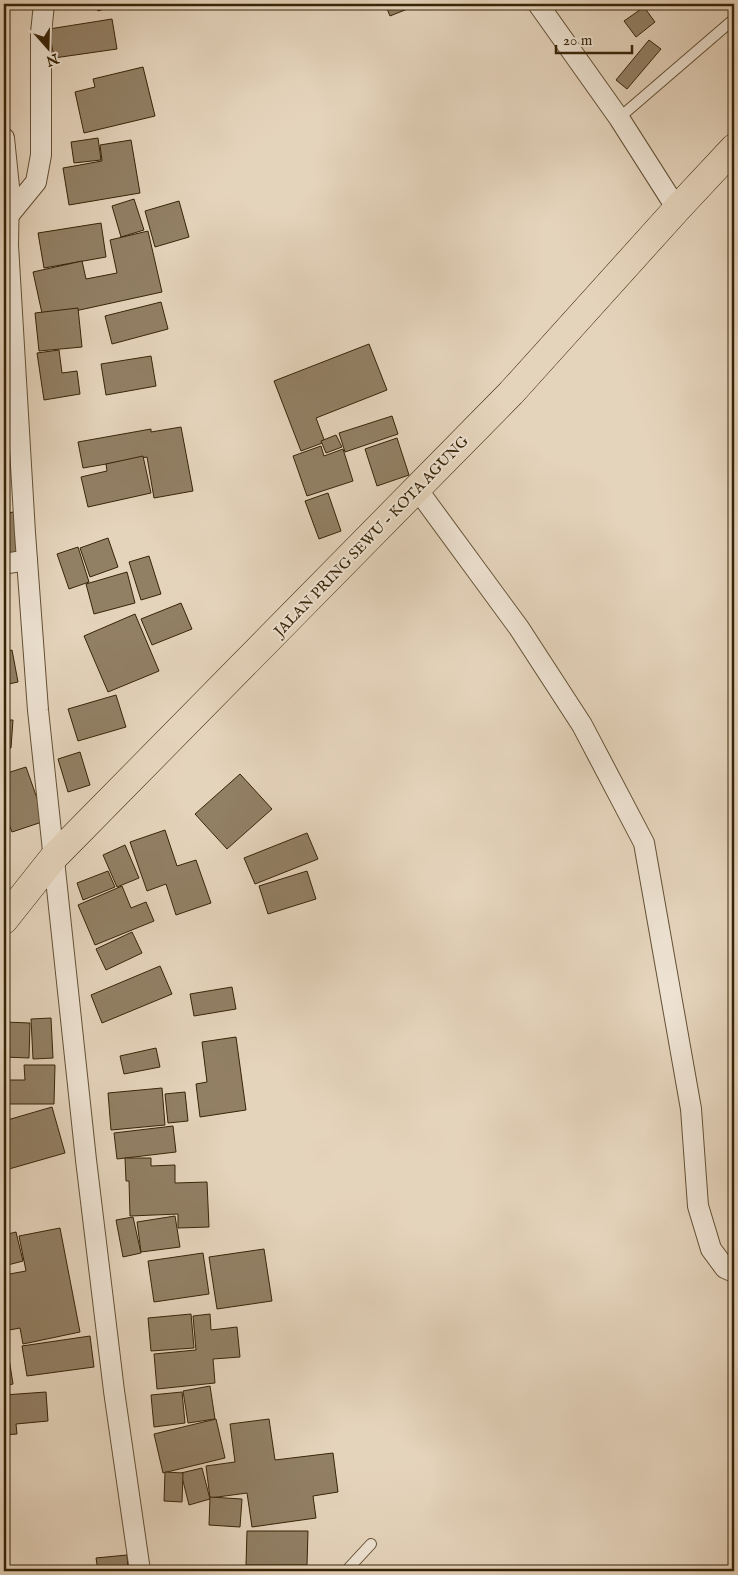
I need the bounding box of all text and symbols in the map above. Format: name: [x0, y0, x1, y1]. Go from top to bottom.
north arrow: [22, 22, 72, 72]
scale bar: [556, 22, 632, 54]
text: 20 m: [563, 31, 593, 50]
text: N: [43, 48, 62, 70]
street label: JALAN PRING SEWU - KOTA AGUNG: [269, 432, 473, 642]

